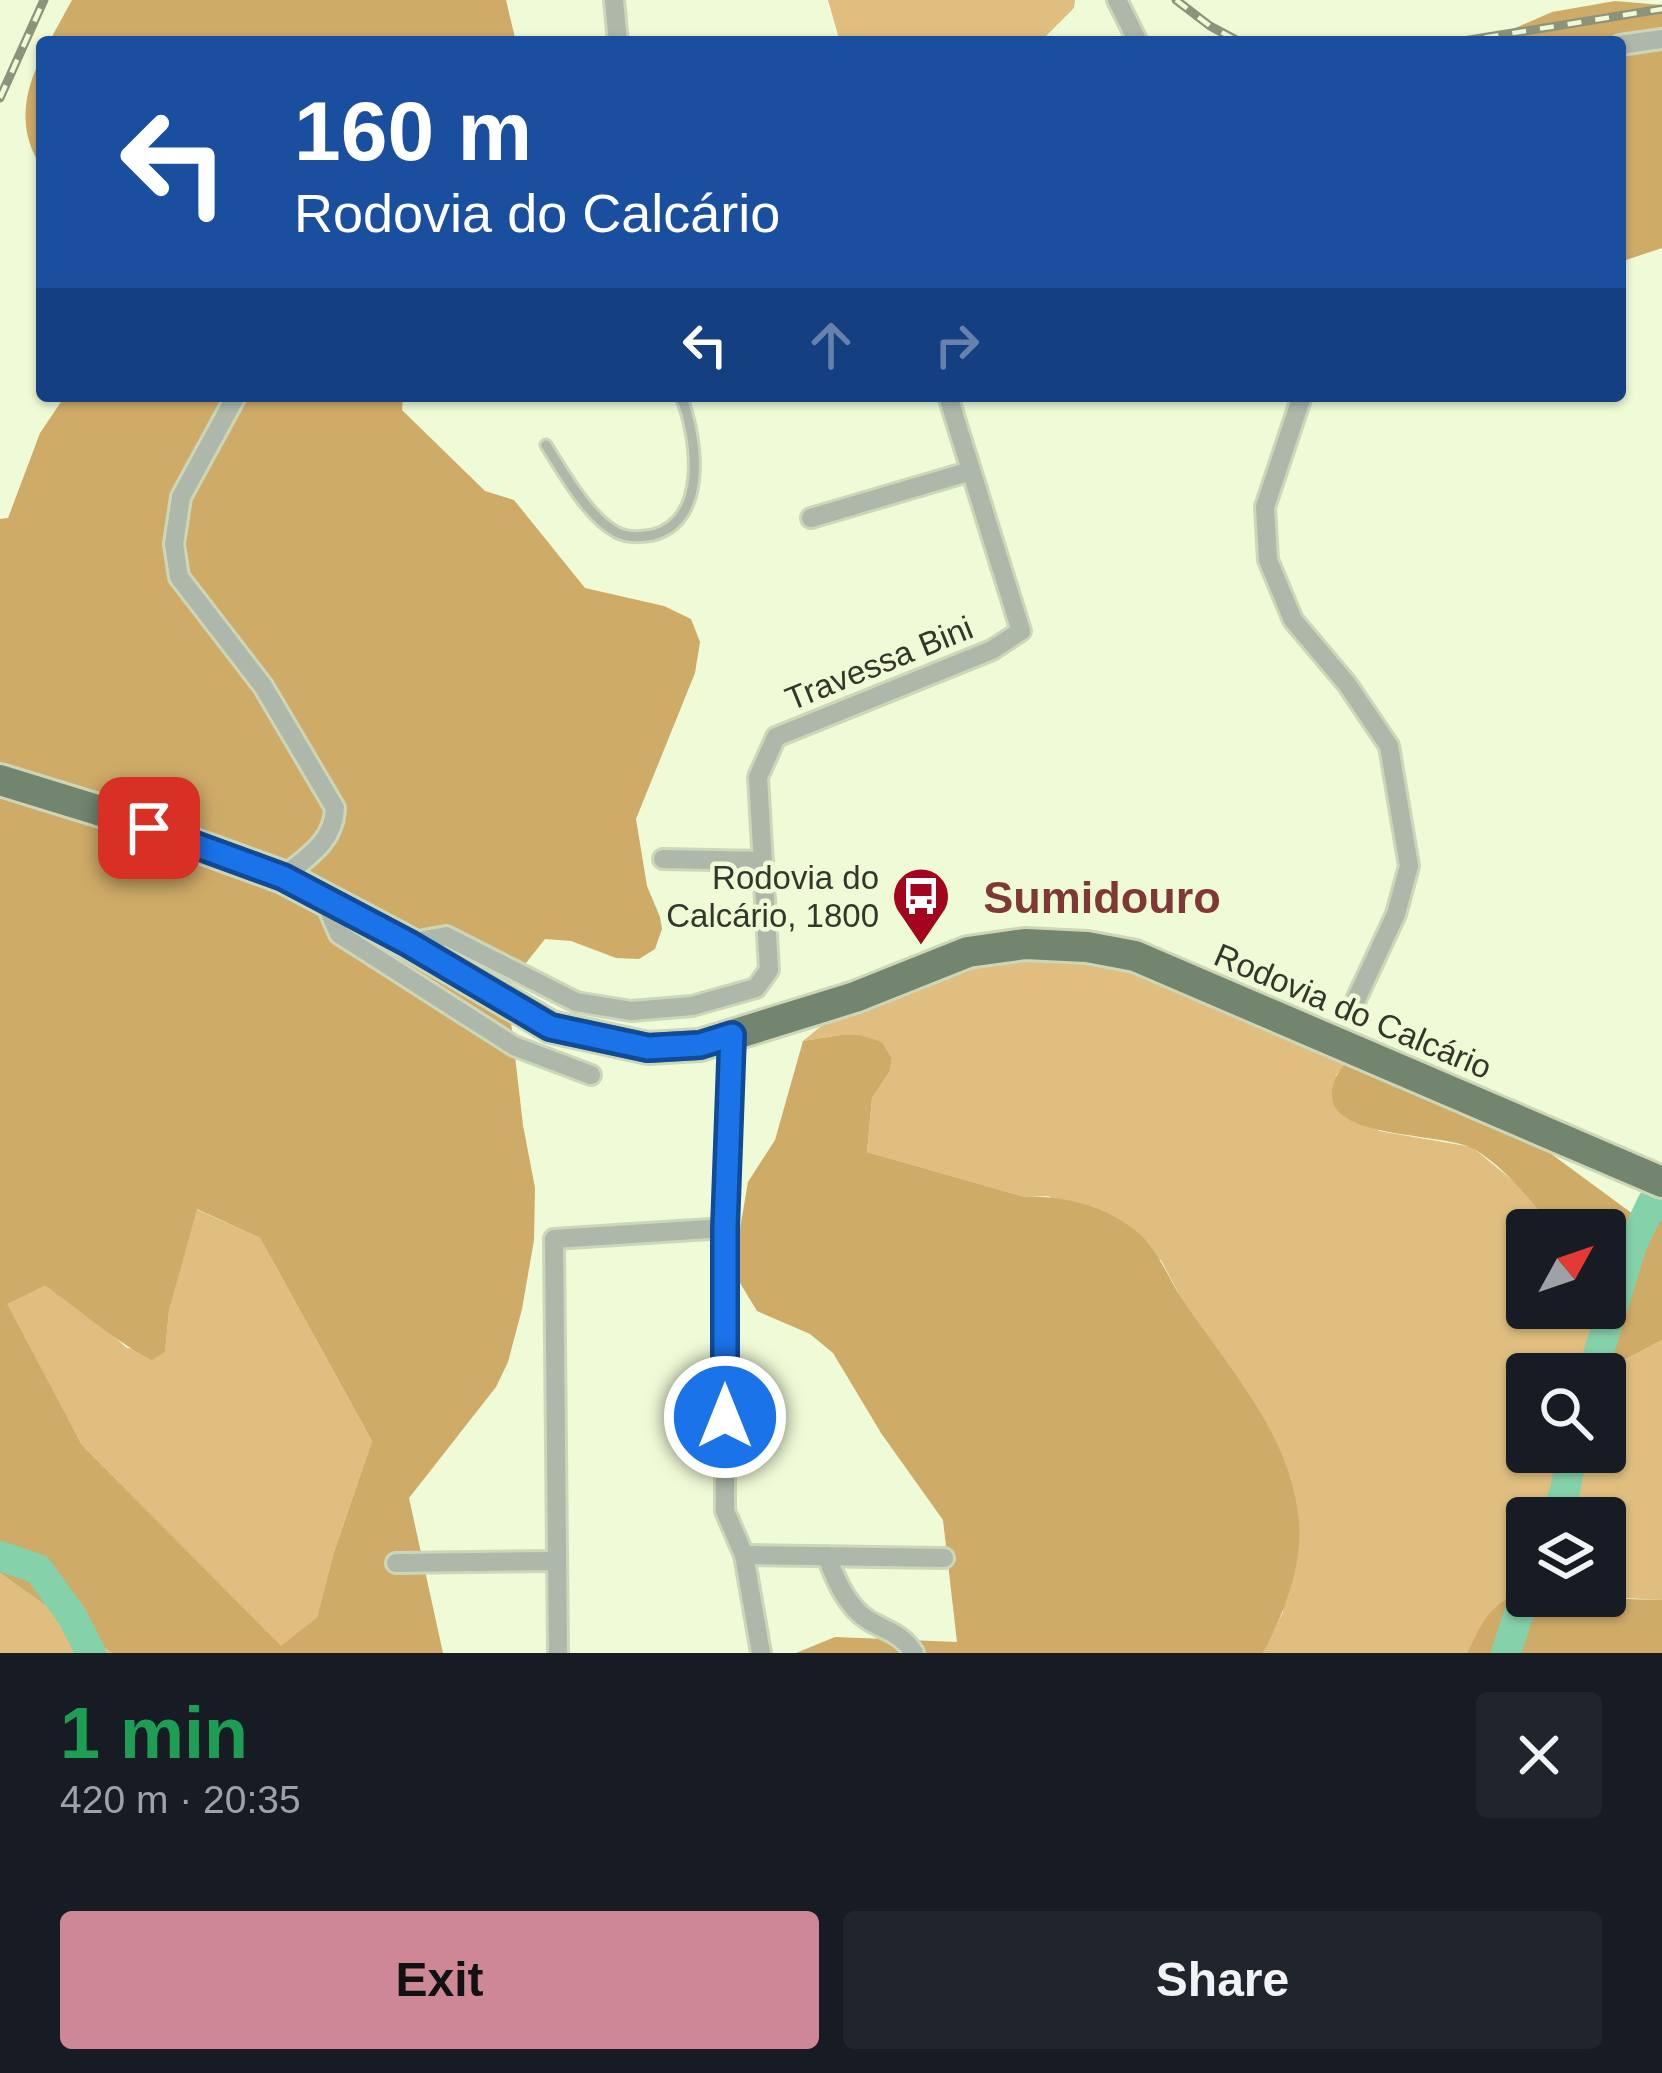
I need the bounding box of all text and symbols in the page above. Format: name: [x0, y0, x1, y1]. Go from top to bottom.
icon: left: [96, 84, 252, 240]
text: 160 m: [294, 84, 532, 178]
text: Rodovia do Calcário: [294, 183, 780, 243]
icon: left: [672, 312, 738, 378]
icon: ahead: [798, 312, 864, 378]
icon: right: [924, 312, 990, 378]
street label: Travessa Bini: [780, 609, 978, 717]
pin: [98, 777, 200, 879]
icon: arrive: [116, 795, 182, 861]
place label: Rodovia do Calcário, 1800: [666, 859, 879, 934]
bus stop icon: Rodovia do Calcário, 1800: [890, 865, 952, 947]
district label: Sumidouro: [983, 872, 1221, 923]
street label: Rodovia do Calcário: [1209, 936, 1497, 1086]
north arrow: [1506, 1209, 1626, 1329]
map controls: [1506, 1209, 1626, 1617]
button: search: [1506, 1353, 1626, 1473]
position arrow: [662, 1354, 788, 1480]
button: layers: [1506, 1497, 1626, 1617]
button: close: [1476, 1692, 1602, 1818]
text: 1 min: [60, 1693, 248, 1773]
text: 420 m · 20:35: [60, 1778, 301, 1821]
button: Exit: [60, 1911, 819, 2049]
button: Share: [843, 1911, 1602, 2049]

